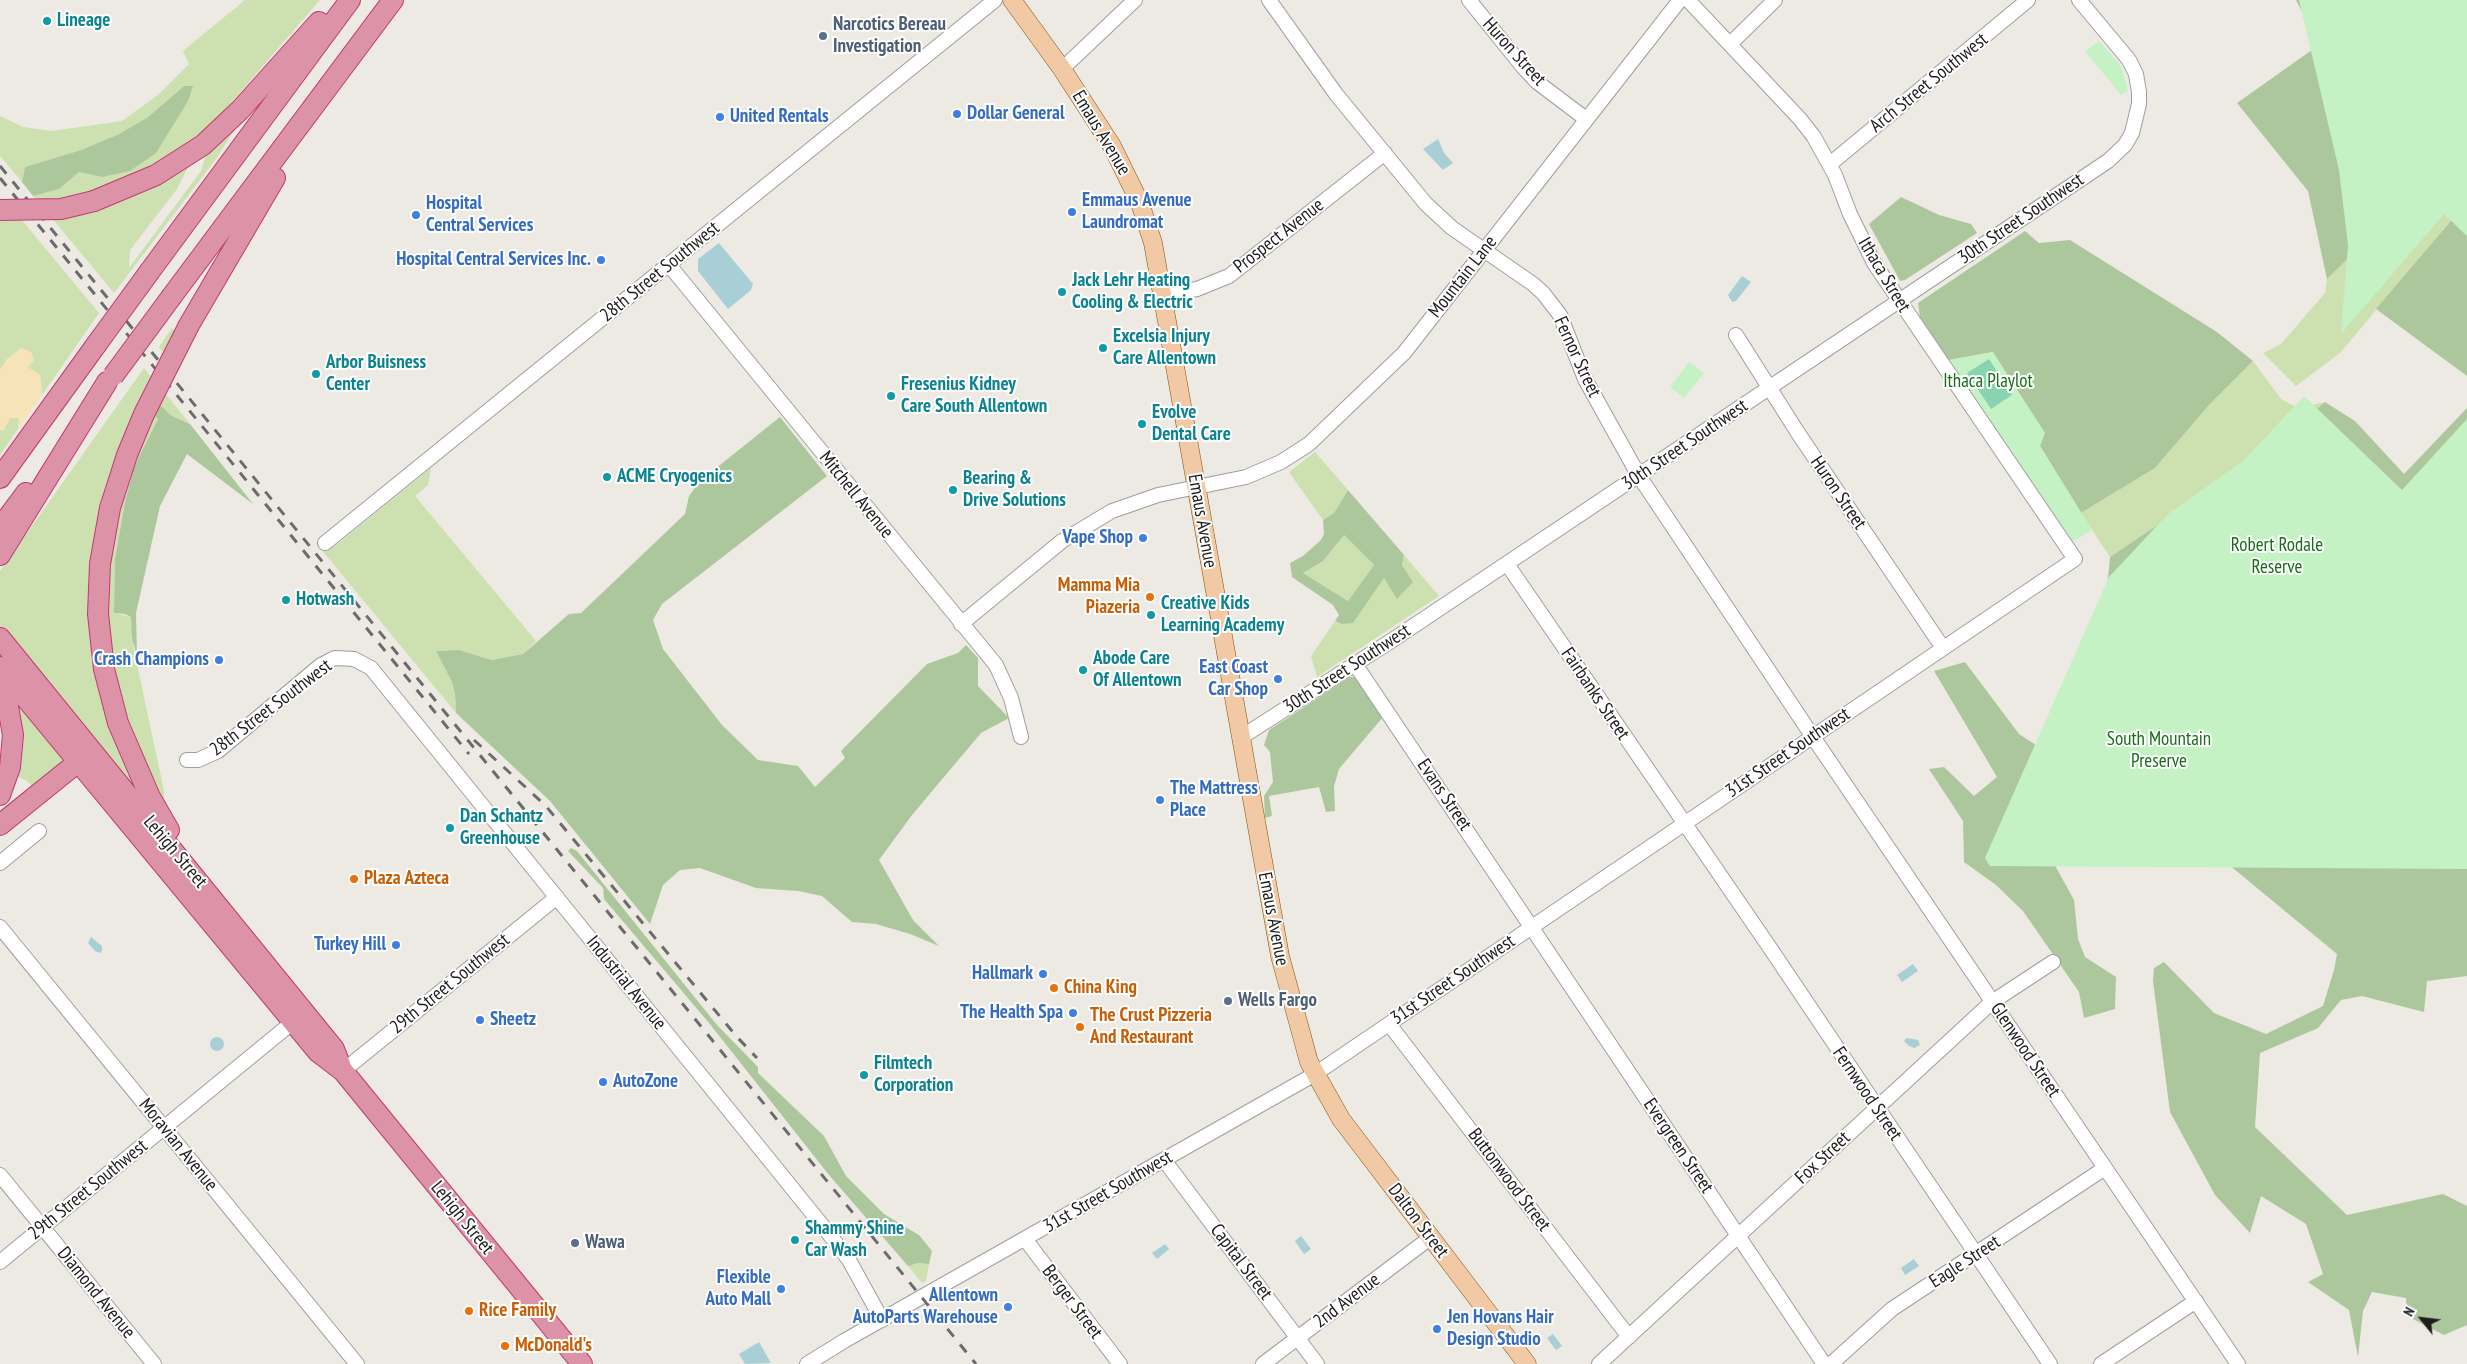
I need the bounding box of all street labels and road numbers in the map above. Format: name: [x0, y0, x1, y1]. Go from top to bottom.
street label: Huron Street: [1478, 13, 1550, 91]
street label: Arch Street Southwest: [1865, 28, 1993, 138]
street label: Emaus Avenue: [1067, 86, 1135, 180]
street label: 30th Street Southwest: [1954, 169, 2088, 269]
street label: Prospect Avenue: [1229, 194, 1329, 278]
street label: 28th Street Southwest: [596, 217, 724, 327]
street label: Mountain Lane: [1424, 232, 1502, 322]
street label: Ithaca Street: [1853, 233, 1915, 317]
street label: Fernor Street: [1548, 313, 1606, 401]
street label: 30th Street Southwest: [1618, 395, 1752, 495]
street label: Mitchell Avenue: [814, 447, 898, 543]
street label: Huron Street: [1805, 452, 1871, 534]
street label: Emaus Avenue: [1183, 472, 1221, 570]
street label: 30th Street Southwest: [1279, 619, 1415, 719]
street label: Fairbanks Street: [1556, 644, 1634, 744]
street label: 28th Street Southwest: [206, 655, 336, 761]
street label: 31st Street Southwest: [1722, 703, 1854, 803]
street label: Evans Street: [1412, 755, 1476, 835]
street label: Lehigh Street: [138, 811, 212, 893]
street label: Emaus Avenue: [1253, 870, 1293, 968]
street label: 29th Street Southwest: [386, 929, 514, 1039]
street label: 31st Street Southwest: [1387, 930, 1519, 1030]
street label: Industrial Avenue: [581, 931, 671, 1035]
street label: Glenwood Street: [1985, 998, 2065, 1102]
street label: Fernwood Street: [1827, 1043, 1907, 1145]
street label: Moravian Avenue: [134, 1094, 222, 1196]
street label: Evergreen Street: [1638, 1094, 1718, 1198]
street label: Buttonwood Street: [1463, 1124, 1555, 1236]
street label: Fox Street: [1791, 1127, 1855, 1189]
street label: 29th Street Southwest: [24, 1135, 152, 1245]
street label: 31st Street Southwest: [1040, 1146, 1176, 1238]
street label: Lehigh Street: [426, 1177, 498, 1259]
street label: Dalton Street: [1383, 1179, 1453, 1263]
street label: Capital Street: [1205, 1220, 1277, 1304]
street label: Eagle Street: [1925, 1231, 2005, 1293]
street label: Diamond Avenue: [52, 1243, 140, 1343]
street label: Berger Street: [1037, 1261, 1107, 1343]
street label: 2nd Avenue: [1309, 1269, 1385, 1333]

